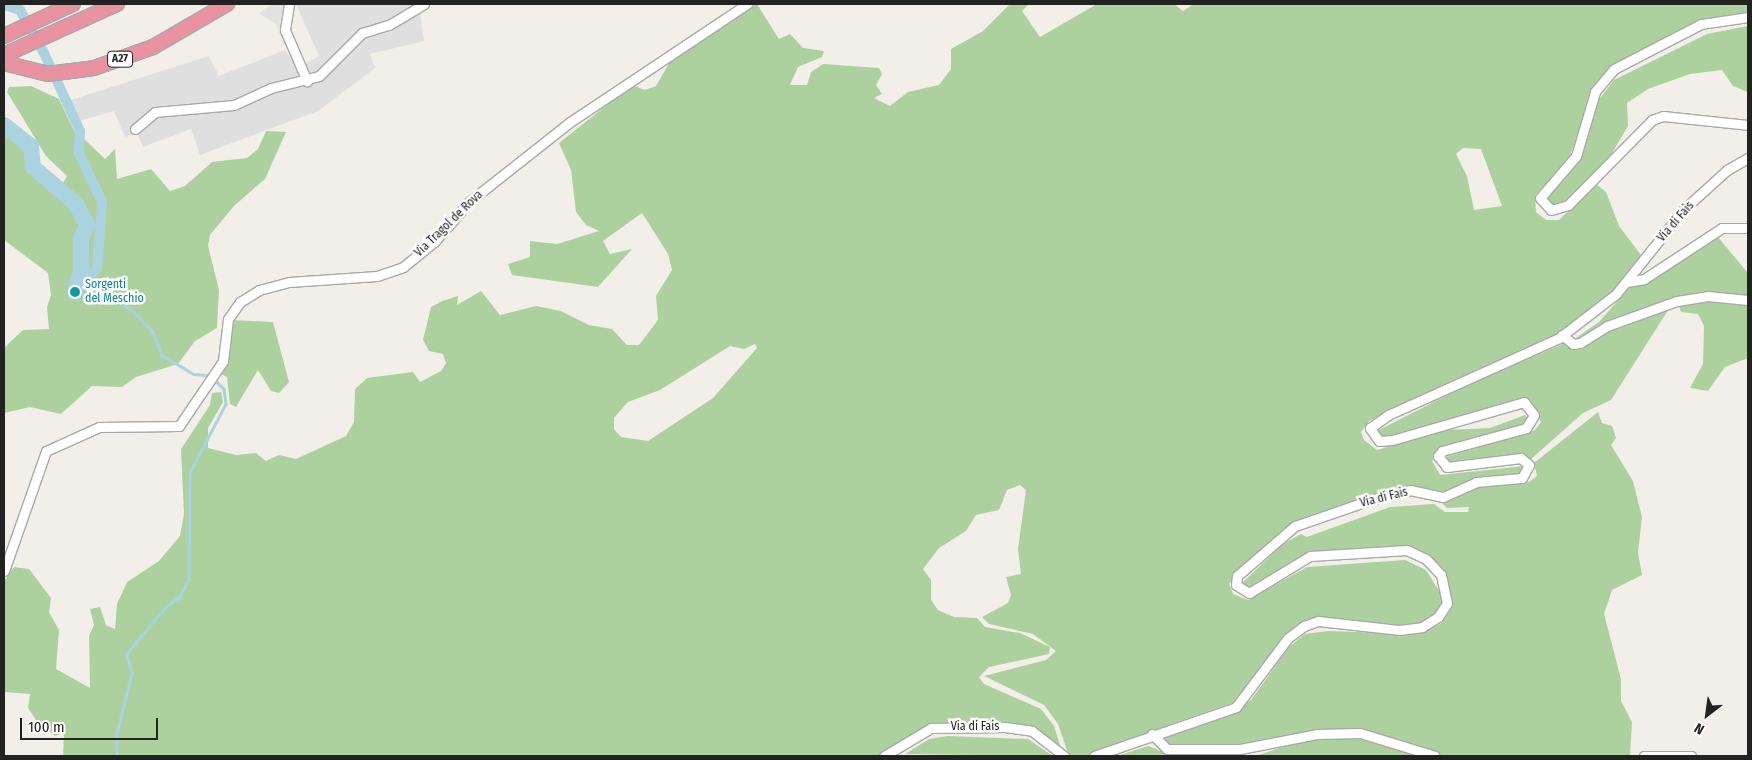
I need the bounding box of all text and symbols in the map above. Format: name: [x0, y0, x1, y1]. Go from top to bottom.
road number: A27: [106, 51, 134, 68]
street label: Via Tragol de Rova: [412, 188, 486, 260]
street label: Via di Fais: [1655, 199, 1697, 245]
place label: Sorgenti del Meschio: [85, 278, 144, 306]
marker: Sorgenti del Meschio: [69, 286, 81, 298]
street label: Via di Fais: [1359, 485, 1409, 511]
north arrow: [1682, 690, 1732, 740]
scale bar: [22, 708, 160, 740]
text: 100 m: [28, 718, 65, 736]
text: N: [1691, 719, 1707, 738]
street label: Via di Fais: [951, 720, 999, 734]

